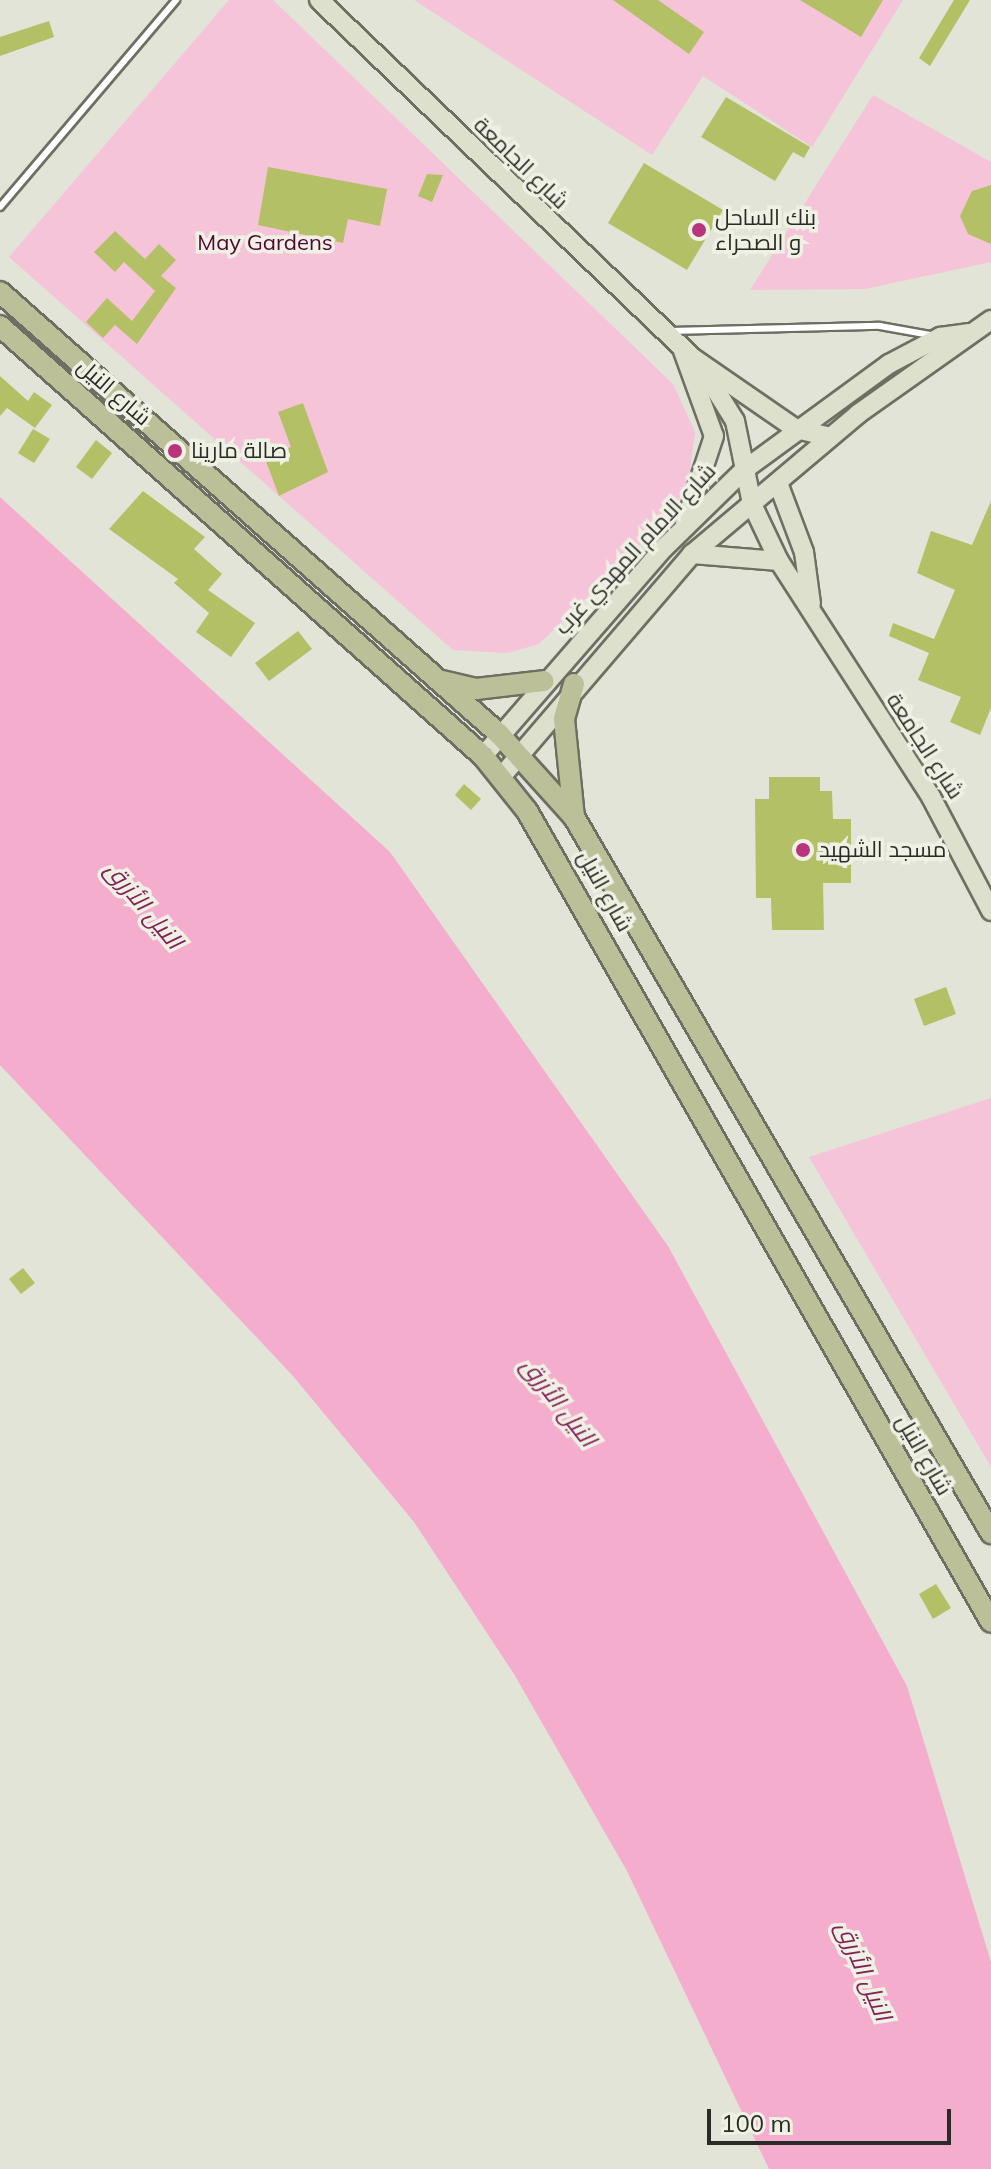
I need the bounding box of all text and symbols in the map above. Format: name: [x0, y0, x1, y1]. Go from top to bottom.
street label: شارع الجامعة: [468, 112, 574, 214]
place label: بنك الساحل و الصحراء: [715, 204, 816, 256]
marker: بنك الساحل و الصحراء: [690, 221, 708, 239]
park label: May Gardens: [197, 230, 333, 256]
street label: شارع النيل: [72, 353, 156, 431]
place label: صالة مارينا: [191, 438, 287, 464]
marker: صالة مارينا: [166, 442, 184, 460]
street label: شارع الامام المهدي غرب: [549, 458, 721, 640]
street label: شارع الجامعة: [881, 688, 969, 804]
place label: مسجد الشهيد: [819, 837, 946, 863]
marker: مسجد الشهيد: [794, 841, 812, 859]
street label: شارع النيل: [572, 846, 638, 936]
water label: النيل الأزرق: [99, 855, 189, 955]
water label: النيل الأزرق: [515, 1352, 603, 1452]
street label: شارع النيل: [890, 1410, 958, 1500]
water label: النيل الأزرق: [830, 1917, 898, 2025]
scale bar: [711, 2093, 955, 2143]
text: 100 m: [721, 2108, 792, 2138]

